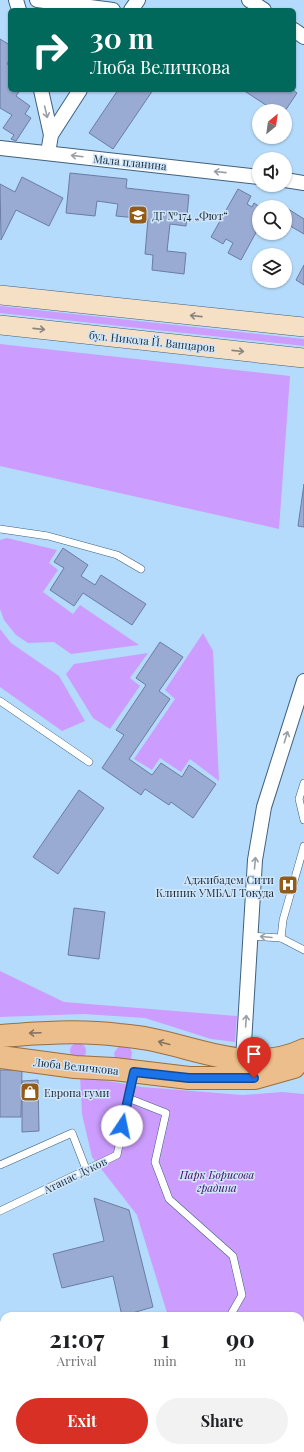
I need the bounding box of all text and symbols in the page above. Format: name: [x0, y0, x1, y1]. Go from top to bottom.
text: 30 m: [90, 19, 154, 56]
icon: right: [24, 24, 76, 76]
text: Люба Величкова: [90, 55, 230, 79]
north arrow: [252, 104, 292, 144]
map controls: [252, 104, 292, 288]
one-way arrow: [43, 106, 50, 119]
street label: Мала планина: [93, 151, 168, 173]
button: sound: [252, 152, 292, 192]
one-way arrow: [71, 153, 84, 160]
one-way arrow: [214, 169, 227, 176]
button: search: [252, 200, 292, 240]
school or university icon: ДГ №174 „Фют“: [127, 204, 149, 226]
place label: ДГ №174 „Фют“: [152, 208, 228, 223]
button: layers: [252, 248, 292, 288]
one-way arrow: [190, 312, 203, 319]
one-way arrow: [32, 325, 45, 333]
street label: бул. Никола Й. Вапцаров: [88, 327, 216, 355]
one-way arrow: [231, 347, 244, 354]
one-way arrow: [283, 731, 290, 744]
one-way arrow: [252, 857, 259, 870]
place label: Аджибадем Сити Клиник УМБАЛ Токуда: [156, 872, 275, 900]
hospital icon: Аджибадем Сити Клиник УМБАЛ Токуда: [277, 874, 299, 896]
one-way arrow: [260, 933, 273, 940]
one-way arrow: [242, 1015, 249, 1028]
one-way arrow: [29, 1030, 42, 1037]
pin: [237, 1037, 271, 1078]
one-way arrow: [158, 1039, 171, 1046]
icon: arrive: [243, 1043, 265, 1065]
street label: Люба Величкова: [32, 1054, 120, 1078]
shop icon: Европа гуми: [19, 1081, 41, 1103]
place label: Европа гуми: [44, 1085, 110, 1100]
position arrow: [101, 1105, 143, 1147]
street label: Атанас Дуков: [40, 1153, 109, 1197]
park label: Парк Борисова градина: [179, 1167, 255, 1195]
text: 21:07: [49, 1322, 104, 1354]
text: 1: [161, 1322, 170, 1354]
text: 90: [226, 1322, 255, 1354]
text: Arrival: [57, 1352, 97, 1369]
text: min: [154, 1352, 177, 1369]
text: m: [235, 1352, 246, 1369]
button: Exit: [16, 1398, 148, 1444]
button: Share: [156, 1398, 288, 1444]

